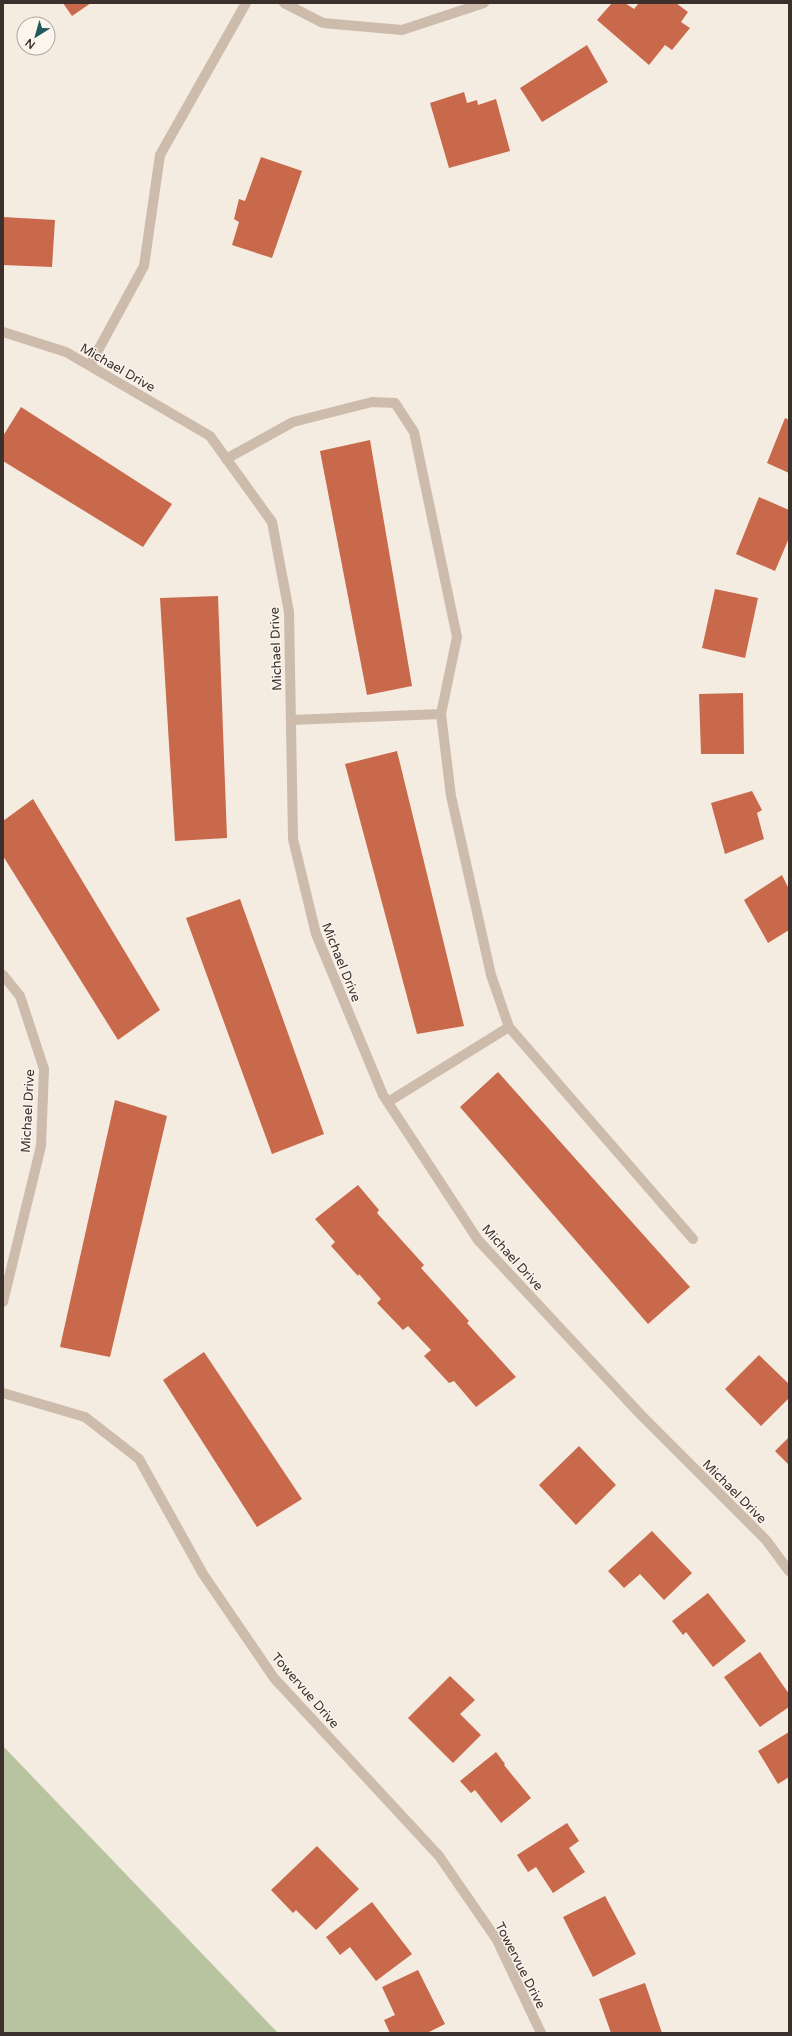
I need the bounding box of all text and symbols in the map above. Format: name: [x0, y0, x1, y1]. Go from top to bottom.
north arrow: [16, 16, 56, 56]
text: N: [23, 36, 38, 51]
street label: Michael Drive: [77, 340, 158, 396]
street label: Michael Drive: [267, 607, 285, 691]
street label: Michael Drive: [318, 921, 364, 1004]
street label: Michael Drive: [18, 1069, 38, 1153]
street label: Michael Drive: [478, 1221, 546, 1294]
street label: Michael Drive: [699, 1456, 770, 1527]
street label: Towervue Drive: [268, 1650, 342, 1732]
street label: Towervue Drive: [491, 1919, 549, 2011]

